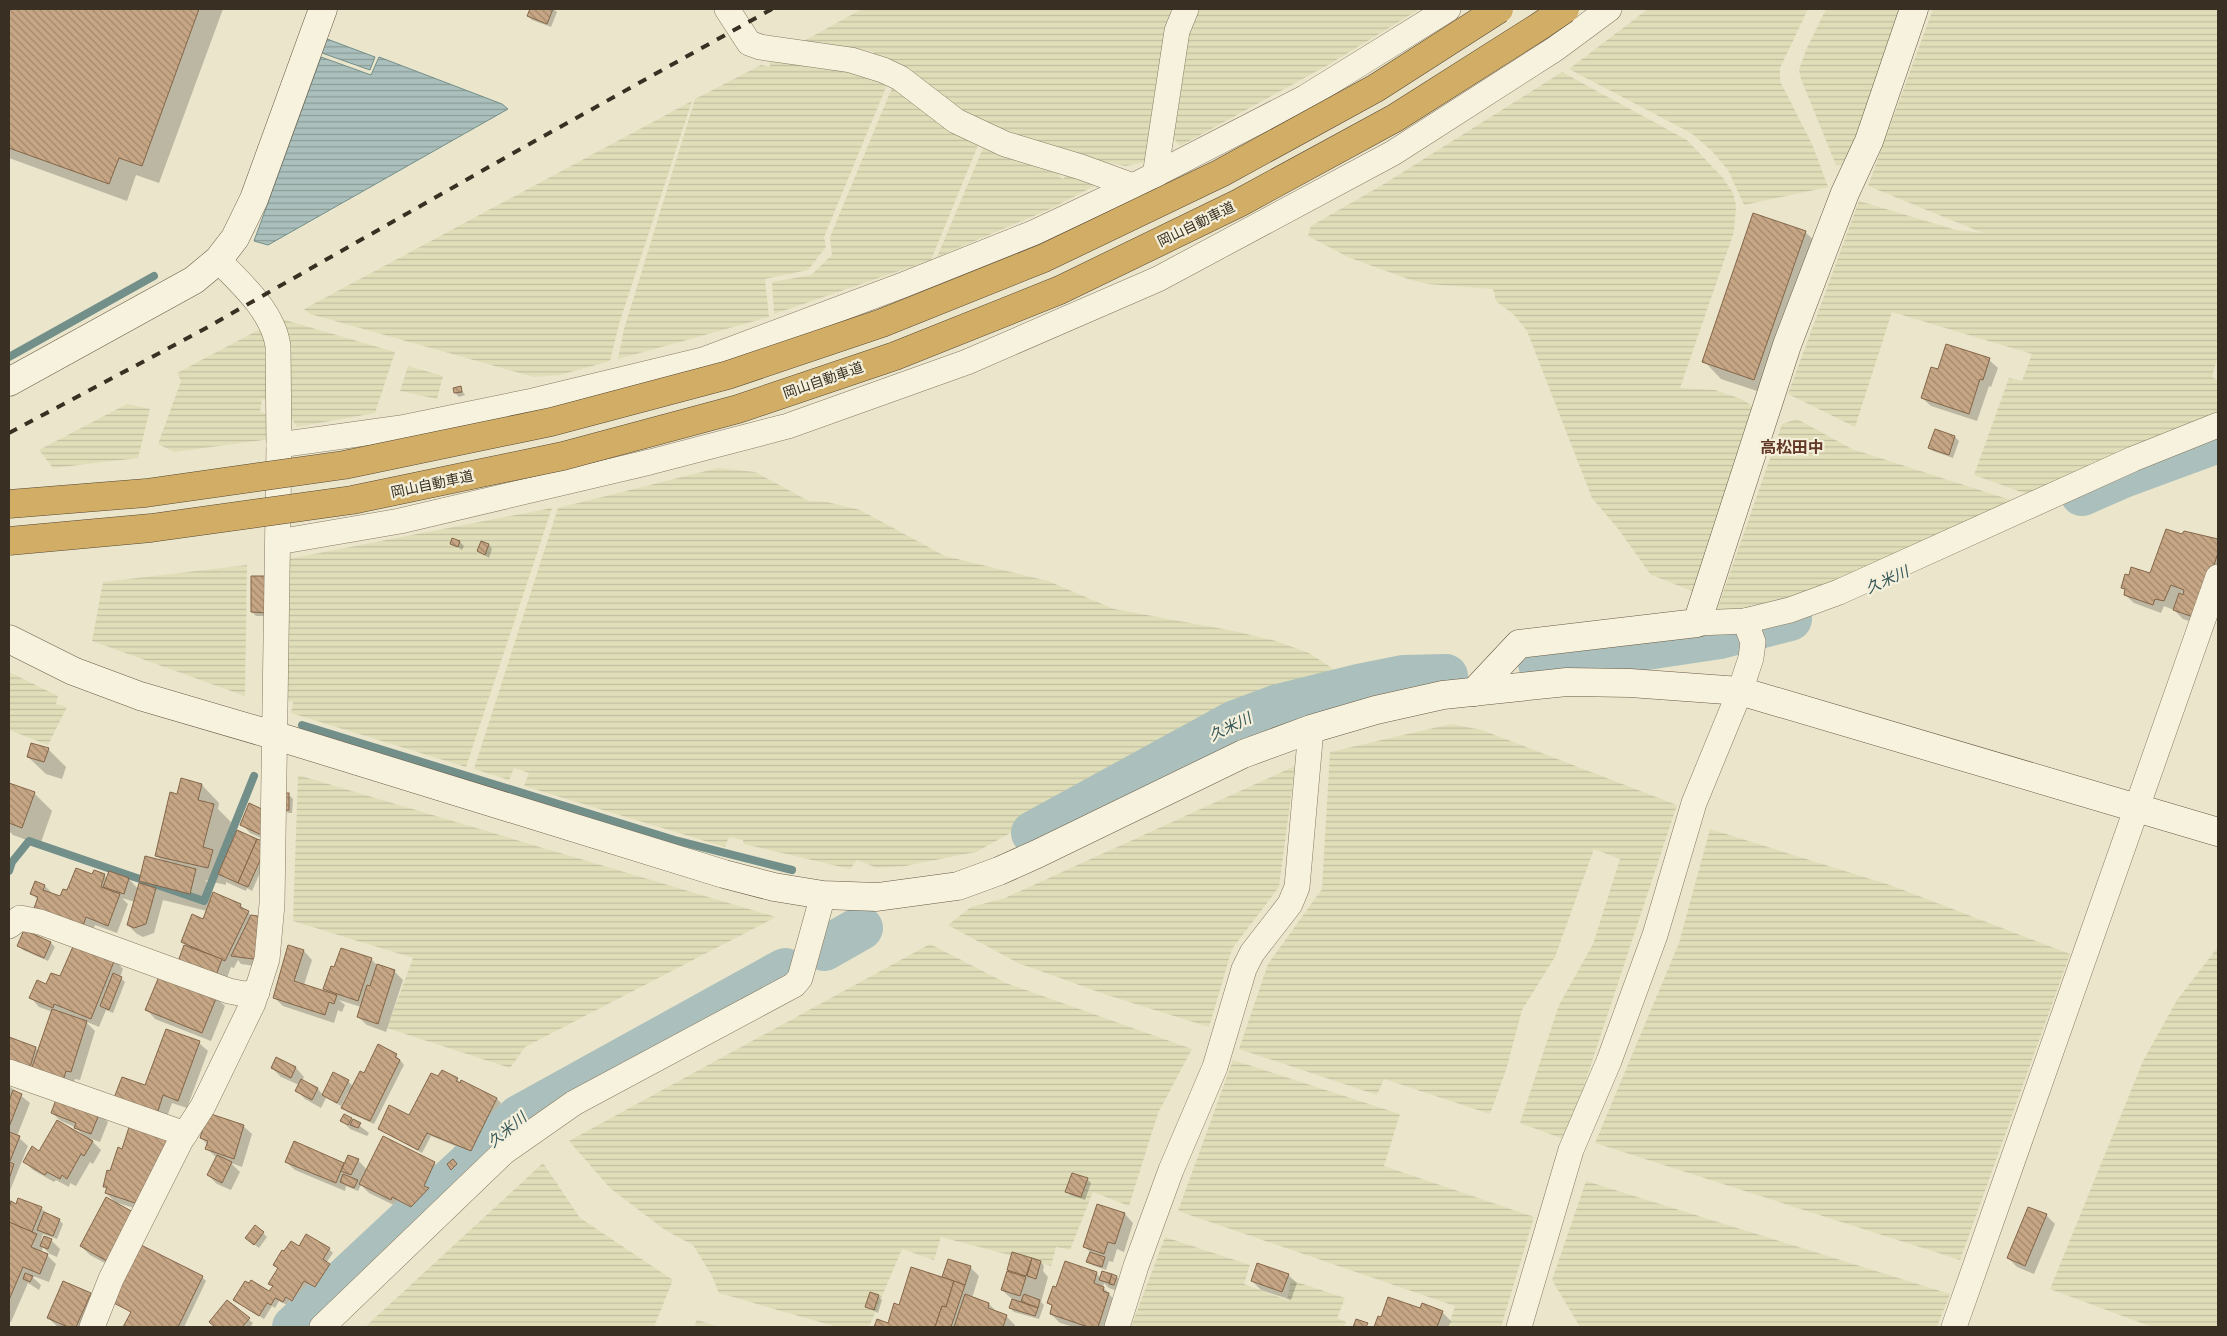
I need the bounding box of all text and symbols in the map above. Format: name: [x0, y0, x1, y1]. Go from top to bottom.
street label: 岡山自動車道: [1155, 198, 1237, 250]
street label: 岡山自動車道: [781, 359, 865, 401]
district label: 高松田中: [1760, 439, 1824, 456]
street label: 岡山自動車道: [389, 467, 475, 501]
water label: 久米川: [1863, 563, 1913, 596]
water label: 久米川: [1206, 709, 1256, 744]
water label: 久米川: [485, 1108, 531, 1151]

